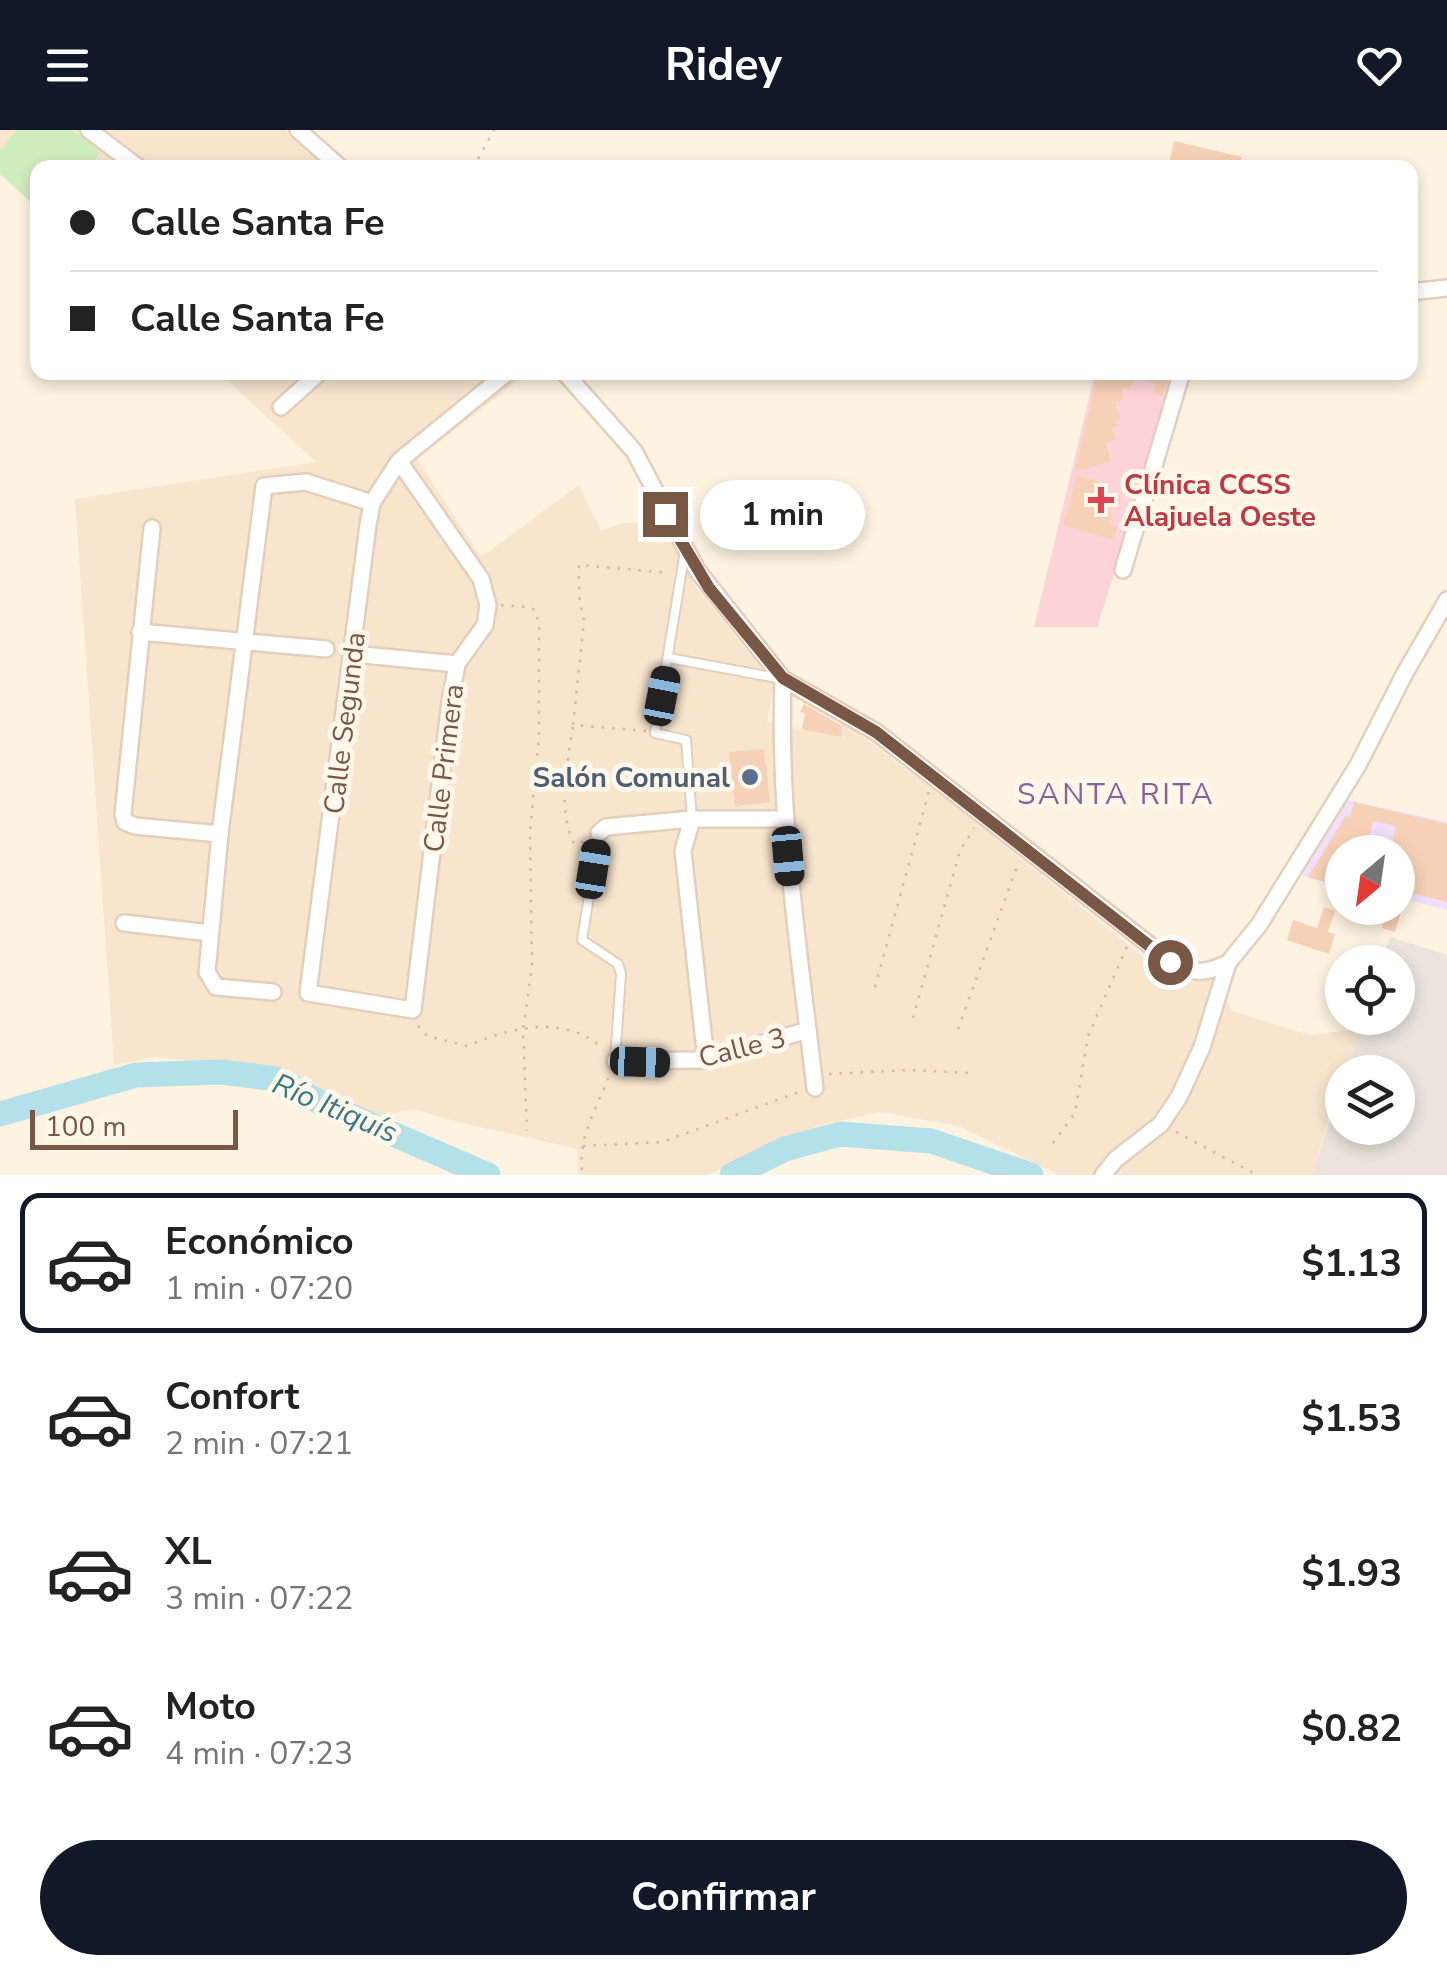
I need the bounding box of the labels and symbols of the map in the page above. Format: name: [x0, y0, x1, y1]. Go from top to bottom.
place label: Clínica CCSS Alajuela Oeste: [1124, 466, 1316, 536]
callout: 1 min: [700, 479, 865, 549]
marker: Clínica CCSS Alajuela Oeste: [1088, 487, 1114, 513]
route end: [643, 492, 688, 537]
street label: Calle Segunda: [315, 630, 375, 816]
car: [642, 664, 682, 728]
street label: Calle Primera: [415, 682, 473, 854]
place label: Salón Comunal: [533, 759, 730, 797]
marker: Salón Comunal: [739, 766, 761, 788]
district label: SANTA RITA: [1017, 774, 1215, 815]
car: [770, 825, 806, 887]
north arrow: [1325, 835, 1415, 925]
car: [573, 837, 613, 901]
route start: [1148, 940, 1193, 985]
street label: Calle 3: [695, 1019, 790, 1077]
car: [609, 1046, 671, 1078]
water label: Río Itiquís: [266, 1064, 404, 1153]
scale bar: [30, 1105, 238, 1150]

